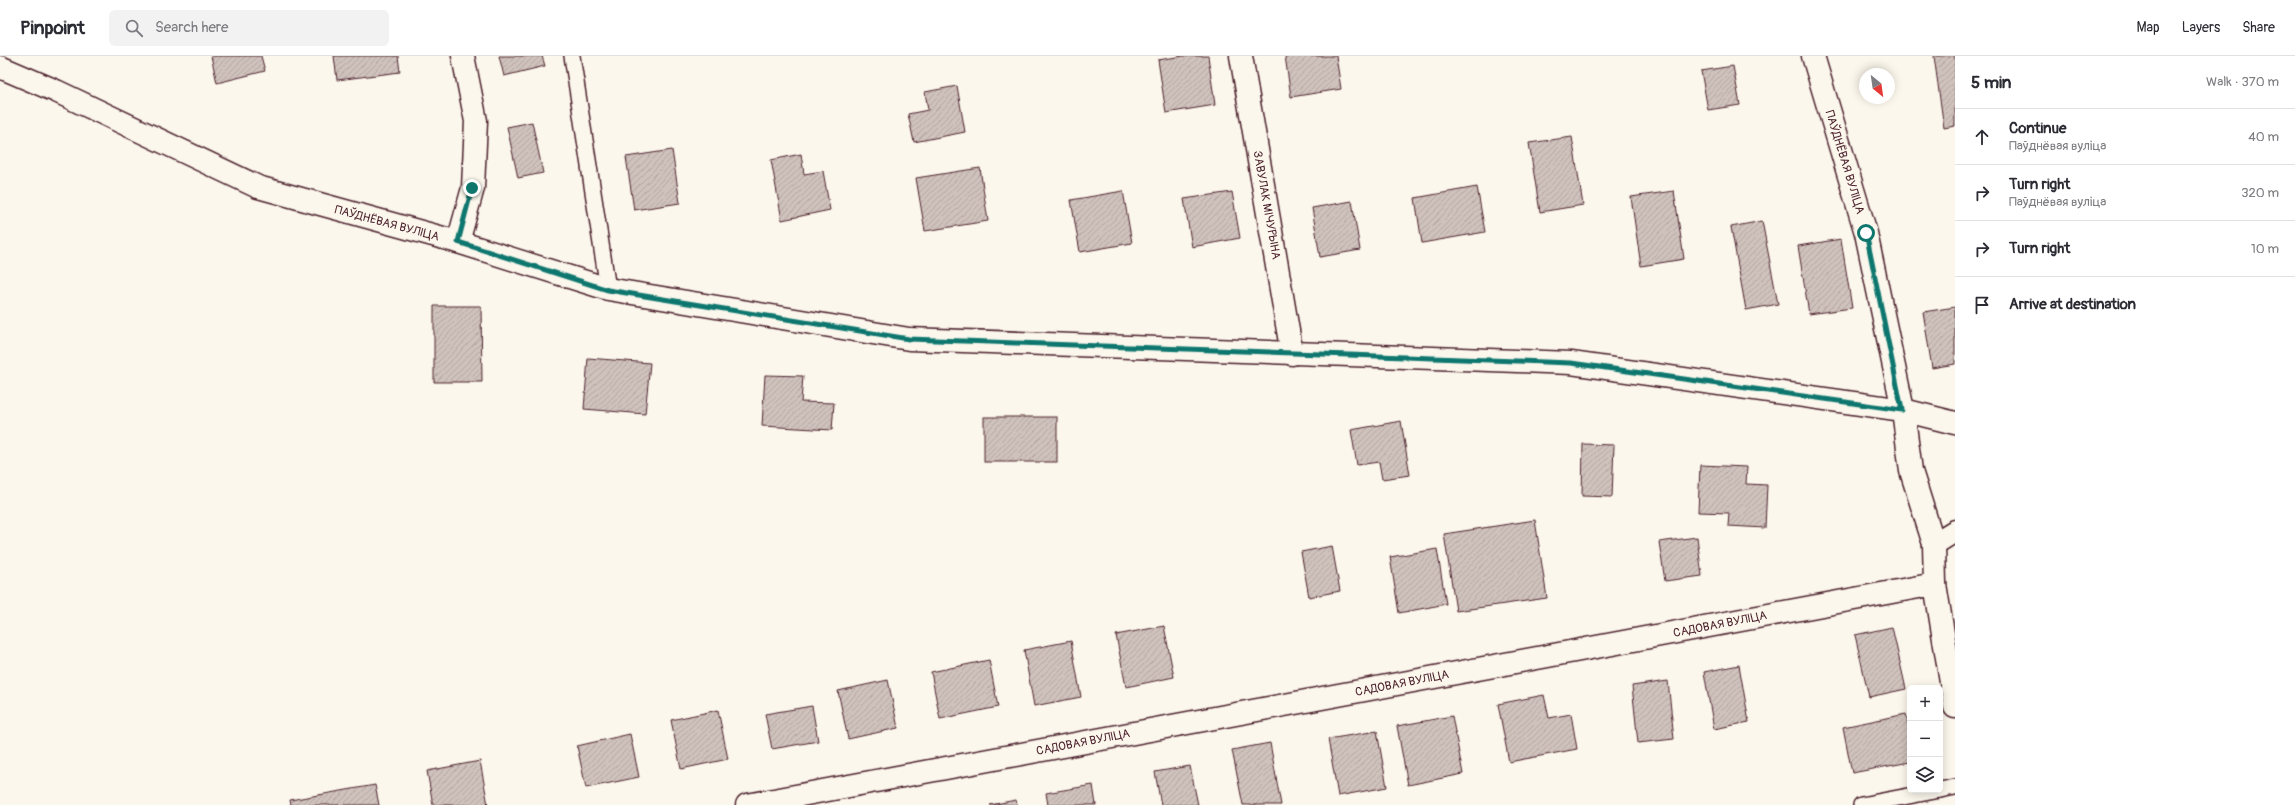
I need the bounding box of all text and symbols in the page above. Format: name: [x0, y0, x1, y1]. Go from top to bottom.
search box: [109, 10, 389, 46]
text: Pinpoint: [20, 16, 85, 40]
icon: search: [123, 17, 145, 39]
text: Search here: [155, 18, 228, 37]
text: Map: [2137, 19, 2160, 36]
text: Layers: [2182, 19, 2220, 36]
text: Share: [2242, 19, 2275, 36]
north arrow: [1859, 68, 1895, 104]
text: 5 min: [1971, 72, 2011, 93]
text: Walk · 370 m: [2206, 74, 2279, 90]
street label: ПАЎДНЁВАЯ ВУЛІЦА: [1822, 108, 1868, 216]
text: Continue: [2009, 119, 2067, 138]
icon: ahead: [1971, 126, 1993, 148]
text: 40 m: [2248, 129, 2279, 145]
text: Паўднёвая вуліца: [2009, 138, 2106, 154]
street label: ЗАВУЛАК МІЧУРЫНА: [1250, 150, 1283, 261]
text: Turn right: [2009, 175, 2070, 194]
route end: [463, 179, 481, 197]
icon: right: [1971, 182, 1993, 204]
text: 320 m: [2241, 185, 2279, 201]
text: Паўднёвая вуліца: [2009, 194, 2106, 210]
street label: ПАЎДНЁВАЯ ВУЛІЦА: [333, 201, 441, 245]
route start: [1857, 224, 1875, 242]
icon: right: [1971, 238, 1993, 260]
text: Turn right: [2009, 239, 2070, 258]
text: 10 m: [2251, 241, 2279, 257]
icon: arrive: [1971, 294, 1993, 316]
text: Arrive at destination: [2009, 295, 2136, 314]
street label: САДОВАЯ ВУЛІЦА: [1672, 608, 1768, 641]
street label: САДОВАЯ ВУЛІЦА: [1354, 667, 1450, 700]
map controls: [1907, 685, 1943, 793]
button: +: [1907, 685, 1943, 721]
button: −: [1907, 721, 1943, 757]
street label: САДОВАЯ ВУЛІЦА: [1035, 726, 1131, 759]
button: layers: [1907, 757, 1943, 793]

